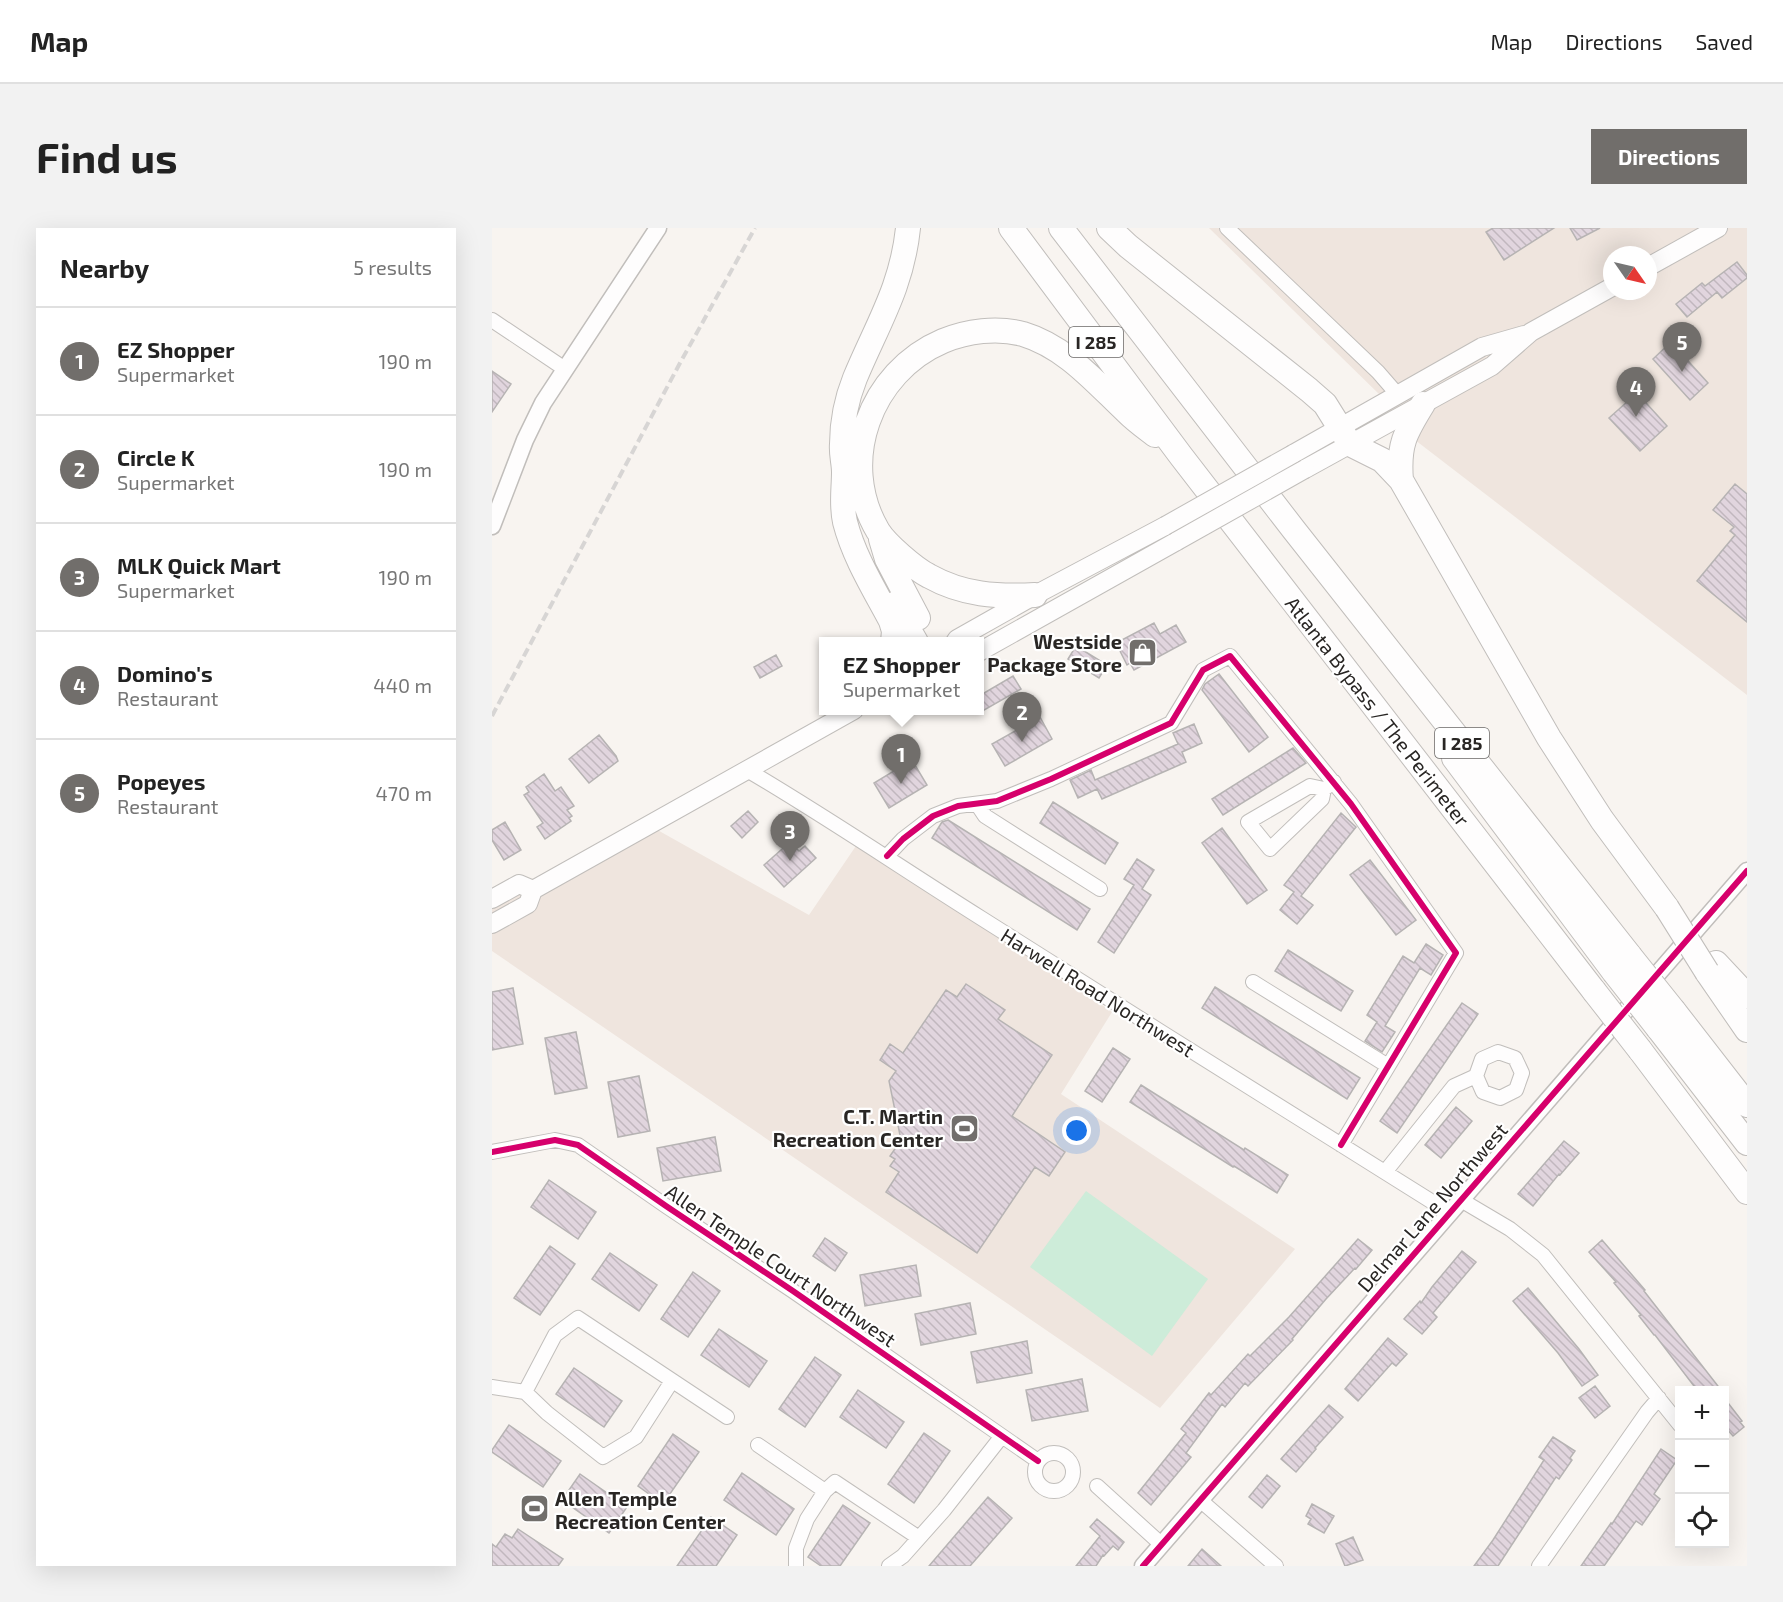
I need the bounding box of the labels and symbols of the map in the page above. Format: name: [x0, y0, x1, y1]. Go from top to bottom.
north arrow: [1603, 246, 1657, 300]
pin: 5: [1662, 322, 1702, 372]
road number: I 285: [1069, 327, 1123, 357]
pin: 4: [1616, 368, 1656, 417]
street label: Atlanta Bypass / The Perimeter: [1281, 591, 1475, 831]
place label: Westside Package Store: [987, 629, 1122, 676]
shop icon: Westside Package Store: [1127, 637, 1159, 669]
pin: 2: [1002, 692, 1042, 742]
road number: I 285: [1435, 728, 1489, 758]
pin: 1: [882, 734, 920, 784]
pin: 3: [770, 812, 810, 861]
street label: Harwell Road Northwest: [997, 923, 1199, 1062]
place label: C.T. Martin Recreation Center: [773, 1104, 943, 1151]
sports icon: C.T. Martin Recreation Center: [948, 1112, 980, 1144]
your location: [1062, 1116, 1091, 1145]
street label: Delmar Lane Northwest: [1352, 1117, 1512, 1296]
street label: Allen Temple Court Northwest: [661, 1179, 901, 1351]
place label: Allen Temple Recreation Center: [555, 1486, 726, 1533]
sports icon: Allen Temple Recreation Center: [518, 1493, 550, 1525]

